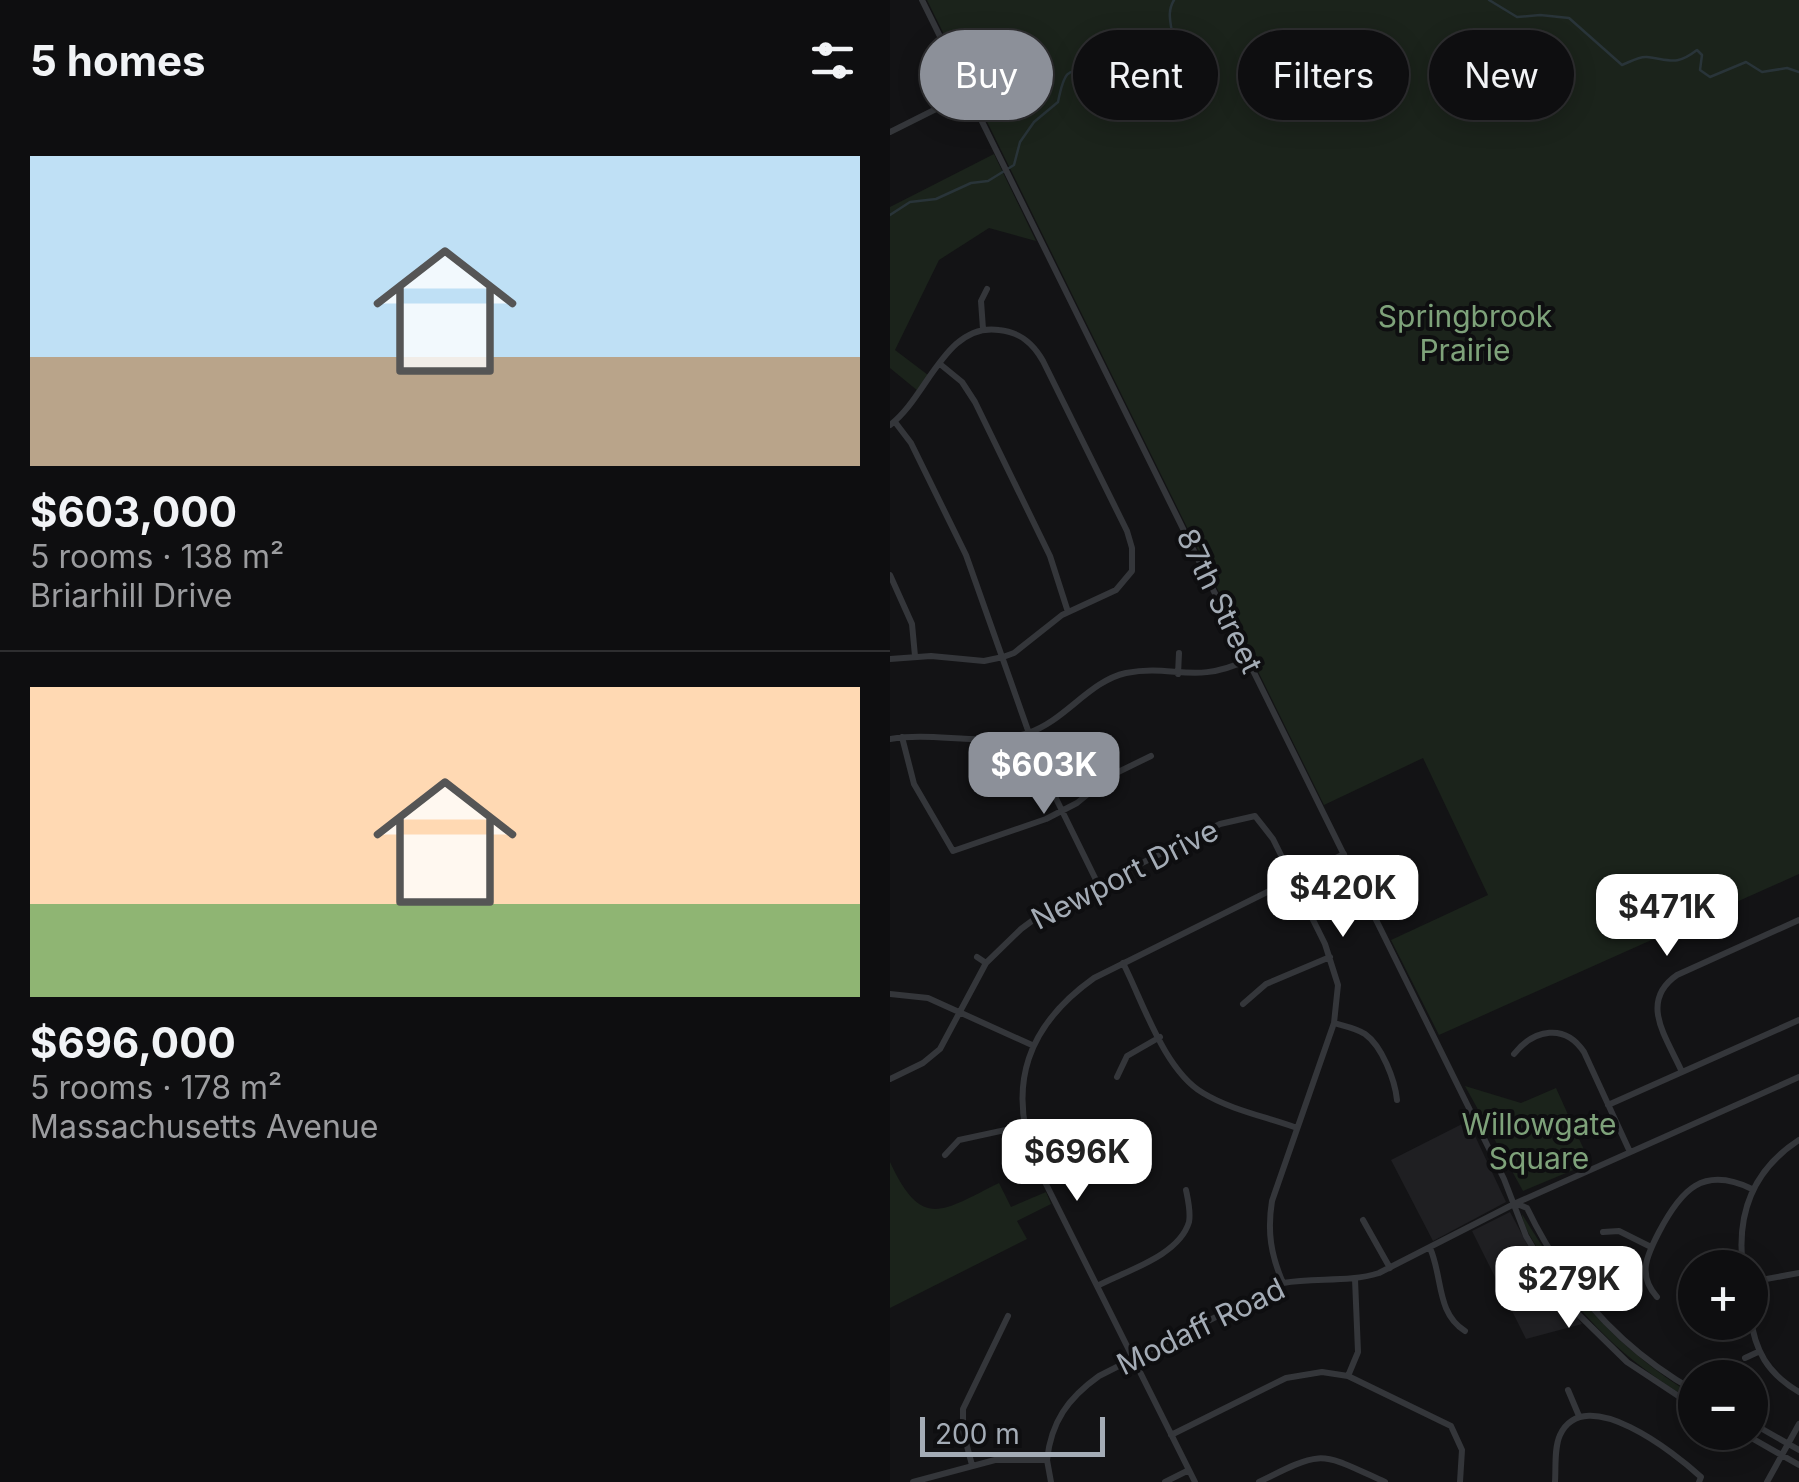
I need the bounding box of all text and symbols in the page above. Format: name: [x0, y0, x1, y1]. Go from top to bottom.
chip: Buy: [920, 30, 1053, 120]
chip: Rent: [1073, 30, 1218, 120]
chip: Filters: [1238, 30, 1409, 120]
chip: New: [1429, 30, 1574, 120]
icon: filters: [805, 33, 860, 88]
text: 5 homes: [30, 35, 206, 86]
icon: home: [355, 221, 535, 401]
park label: Springbrook Prairie: [1378, 298, 1553, 368]
text: $603,000: [30, 486, 237, 537]
street label: 87th Street: [1169, 522, 1270, 679]
text: 5 rooms · 138 m²: [30, 537, 284, 576]
text: Briarhill Drive: [30, 576, 232, 615]
pin: $603K: [974, 732, 1114, 817]
text: $603K: [991, 745, 1097, 784]
icon: home: [355, 752, 535, 932]
street label: Newport Drive: [1025, 812, 1224, 937]
pin: $420K: [1273, 855, 1413, 940]
text: $420K: [1289, 868, 1397, 907]
pin: $471K: [1597, 874, 1737, 959]
text: $471K: [1618, 887, 1716, 926]
text: $696,000: [30, 1017, 236, 1068]
text: 5 rooms · 178 m²: [30, 1068, 282, 1107]
park label: Willowgate Square: [1461, 1106, 1617, 1176]
text: Massachusetts Avenue: [30, 1107, 378, 1146]
pin: $696K: [1007, 1119, 1147, 1204]
text: $696K: [1024, 1132, 1130, 1171]
pin: $279K: [1499, 1246, 1639, 1331]
map controls: [1678, 1250, 1768, 1450]
button: +: [1678, 1250, 1768, 1340]
text: $279K: [1517, 1259, 1621, 1298]
street label: Modaff Road: [1111, 1270, 1290, 1382]
button: −: [1678, 1360, 1768, 1450]
scale bar: [920, 1412, 1105, 1456]
text: 200 m: [935, 1417, 1020, 1451]

